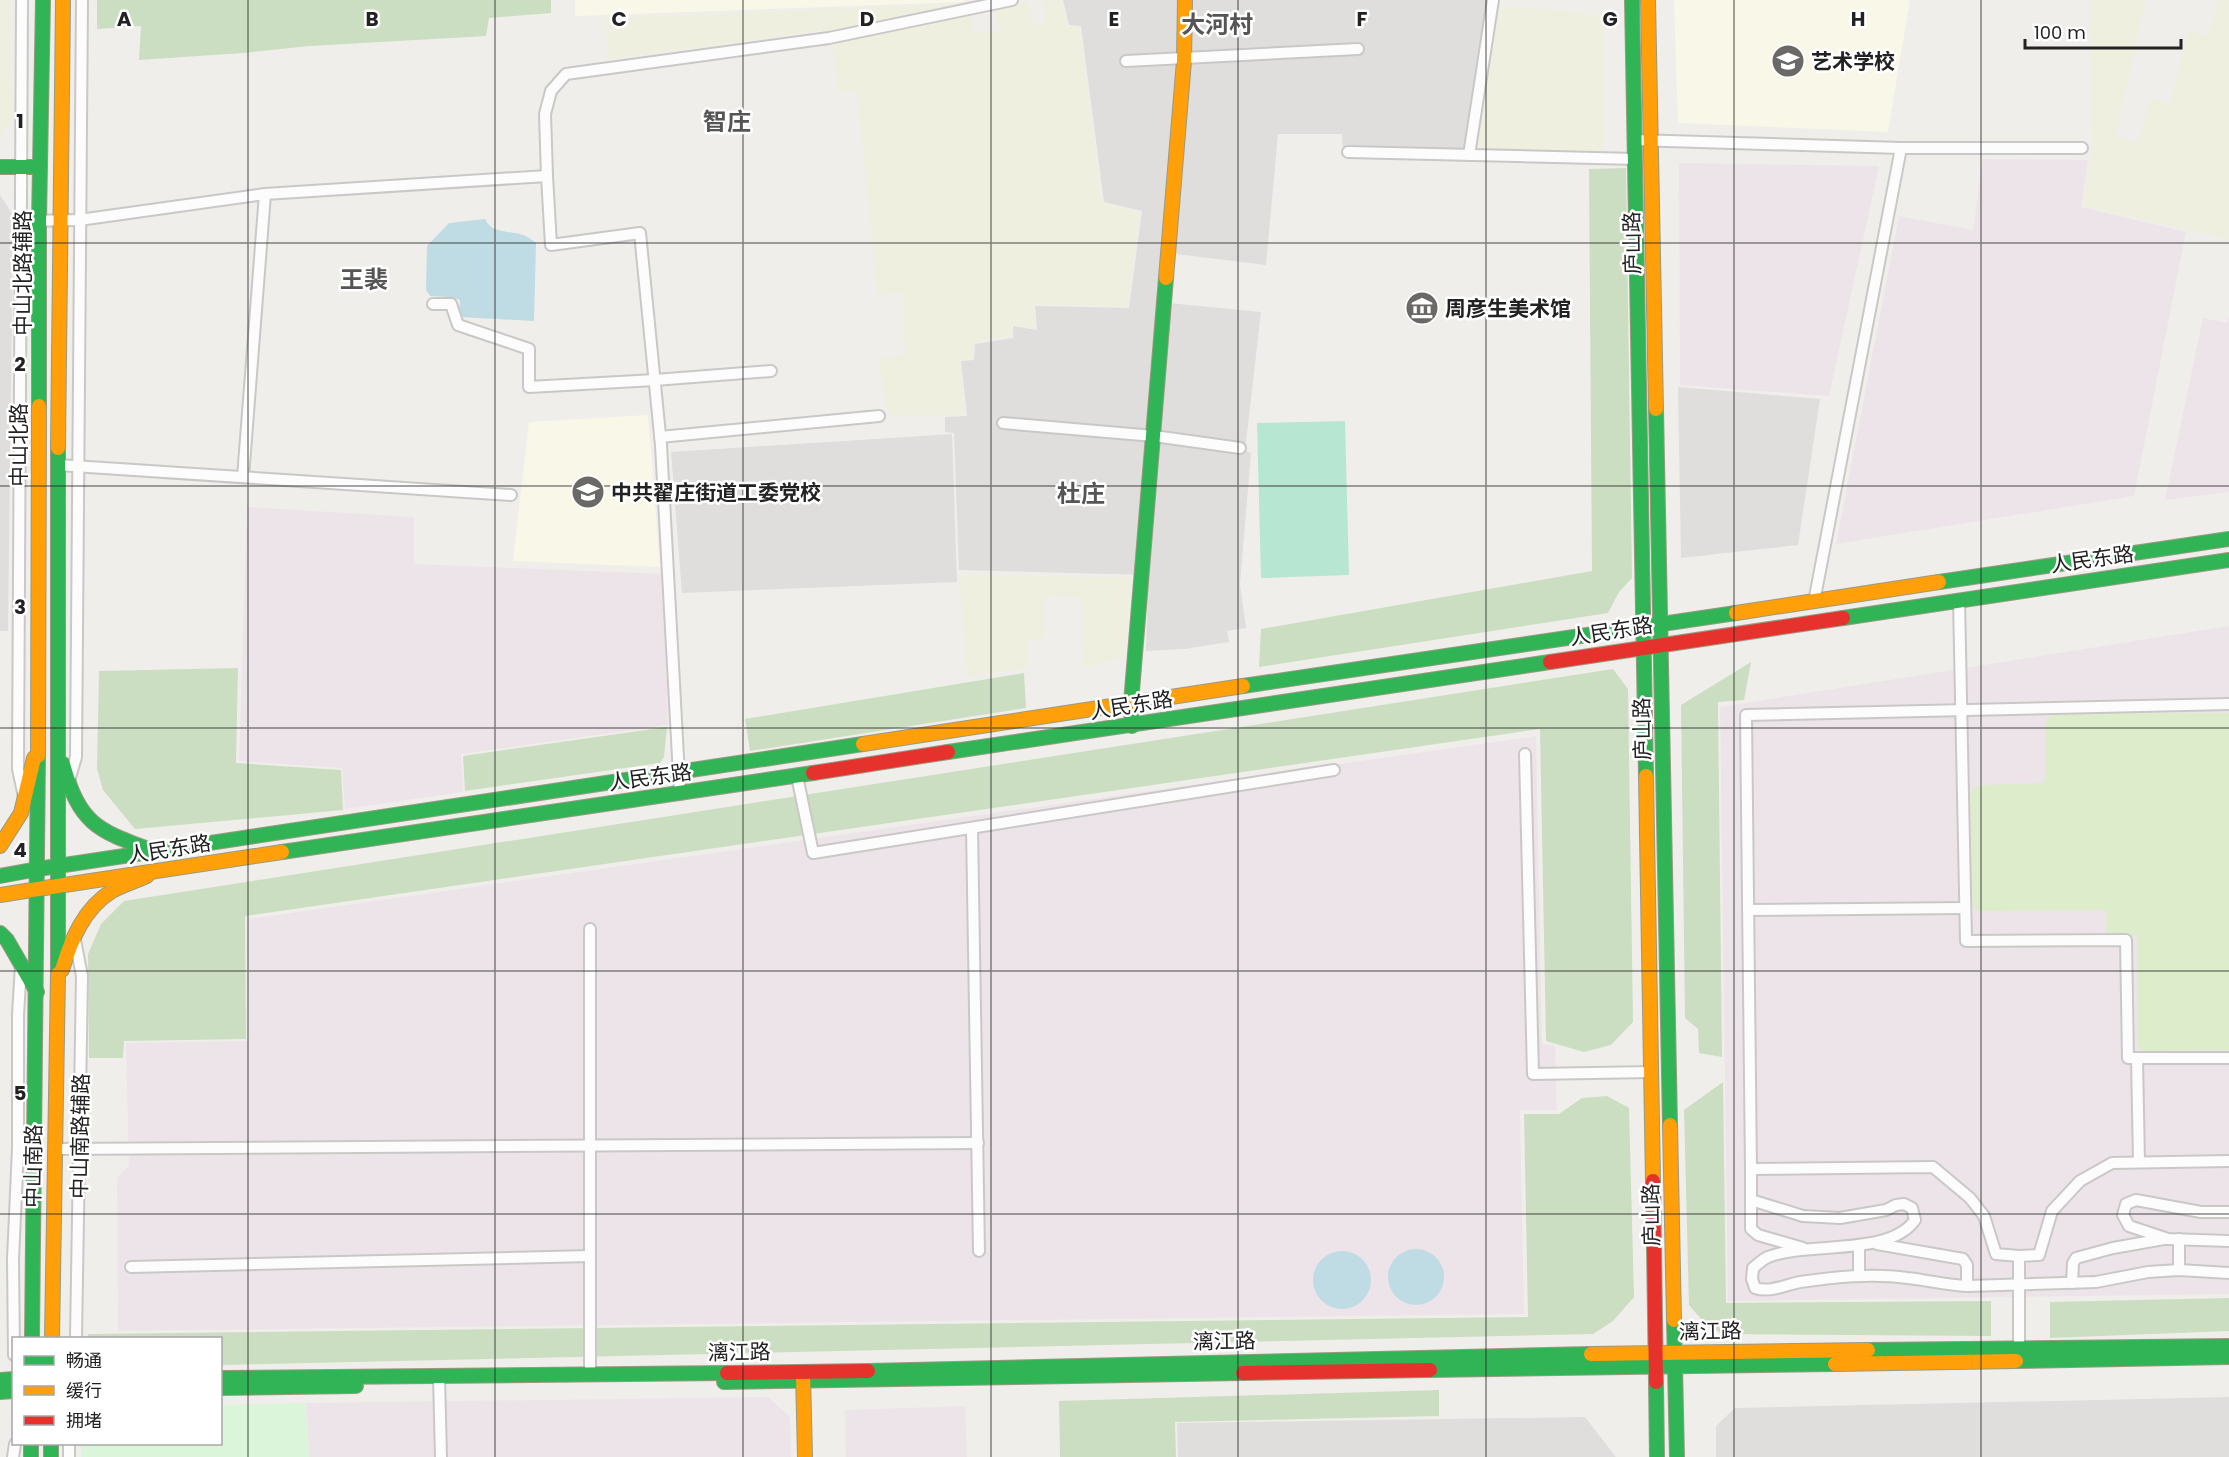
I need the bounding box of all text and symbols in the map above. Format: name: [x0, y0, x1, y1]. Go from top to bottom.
text: A: [117, 5, 132, 33]
text: B: [365, 5, 379, 33]
text: C: [611, 5, 627, 33]
text: D: [860, 5, 874, 33]
text: E: [1109, 5, 1119, 33]
text: F: [1357, 5, 1368, 33]
text: G: [1602, 5, 1618, 33]
text: H: [1851, 5, 1865, 33]
district label: 大河村: [1181, 8, 1253, 41]
scale bar: [2025, 12, 2181, 50]
text: 100 m: [2034, 20, 2086, 45]
school or university icon: 艺术学校: [1770, 43, 1806, 79]
place label: 艺术学校: [1811, 47, 1895, 76]
district label: 智庄: [703, 105, 751, 138]
text: 1: [16, 107, 24, 135]
street label: 中山北路辅路: [8, 210, 37, 336]
street label: 庐山路: [1617, 211, 1647, 275]
district label: 王裴: [340, 263, 388, 296]
museum icon: 周彦生美术馆: [1404, 290, 1440, 326]
place label: 周彦生美术馆: [1445, 294, 1571, 323]
text: 2: [14, 350, 26, 378]
street label: 中山北路: [4, 403, 33, 487]
school or university icon: 中共翟庄街道工委党校: [570, 474, 606, 510]
district label: 杜庄: [1057, 477, 1105, 510]
place label: 中共翟庄街道工委党校: [611, 478, 821, 507]
street label: 人民东路: [2048, 539, 2136, 579]
text: 3: [14, 593, 26, 621]
street label: 人民东路: [1567, 610, 1655, 652]
street label: 人民东路: [1087, 684, 1175, 726]
street label: 庐山路: [1627, 697, 1657, 761]
street label: 人民东路: [606, 757, 694, 797]
street label: 人民东路: [125, 828, 213, 870]
text: 4: [13, 836, 27, 864]
street label: 中山南路辅路: [64, 1073, 96, 1199]
text: 5: [14, 1079, 27, 1107]
street label: 中山南路: [18, 1124, 48, 1208]
street label: 庐山路: [1636, 1183, 1666, 1247]
street label: 漓江路: [1678, 1316, 1742, 1346]
street label: 漓江路: [1192, 1326, 1256, 1356]
legend: [12, 1337, 222, 1445]
street label: 漓江路: [707, 1337, 771, 1367]
text: 畅通: [66, 1348, 102, 1373]
text: 缓行: [66, 1378, 102, 1403]
text: 拥堵: [66, 1408, 102, 1433]

